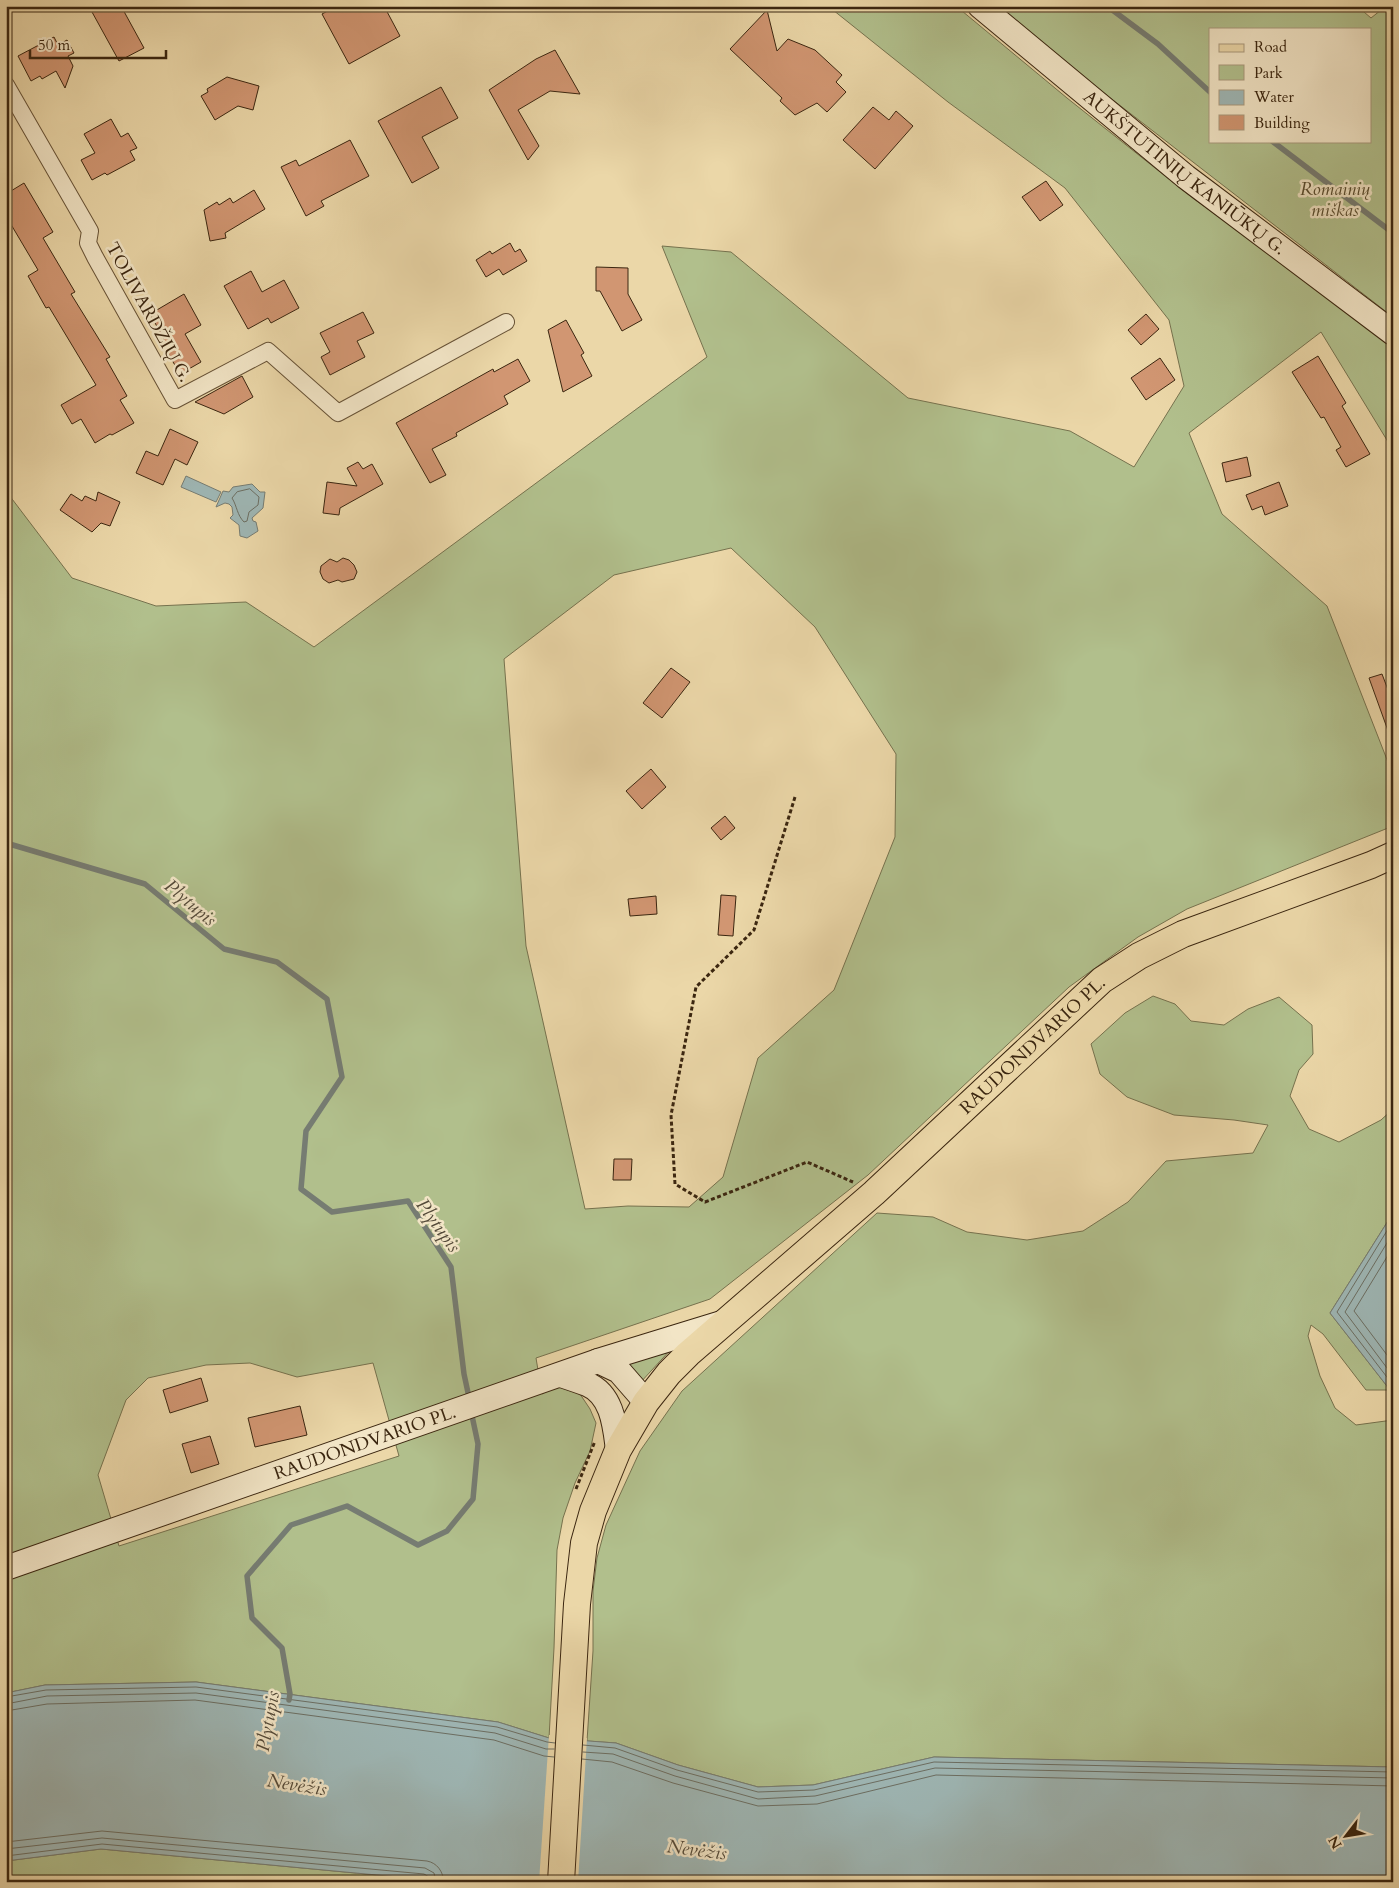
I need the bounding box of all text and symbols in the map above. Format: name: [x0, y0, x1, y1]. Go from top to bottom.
scale bar: [30, 28, 166, 60]
legend: [1209, 28, 1372, 142]
text: 50 m: [38, 35, 70, 55]
text: Road: [1254, 37, 1287, 57]
text: Park: [1254, 63, 1283, 83]
street label: AUKŠTUTINIŲ KANIŪKŲ G.: [1078, 85, 1291, 261]
text: Water: [1253, 87, 1295, 107]
text: Building: [1254, 113, 1310, 133]
park label: Romainių miškas: [1300, 177, 1370, 223]
street label: TOLIVARDŽIŲ G.: [100, 238, 197, 387]
water label: Plytupis: [159, 873, 222, 933]
street label: RAUDONDVARIO PL.: [954, 971, 1111, 1120]
water label: Plytupis: [410, 1193, 467, 1258]
street label: RAUDONDVARIO PL.: [270, 1400, 459, 1486]
water label: Plytupis: [250, 1688, 286, 1753]
water label: Nevėžis: [265, 1767, 329, 1803]
north arrow: [1322, 1810, 1372, 1860]
text: N: [1324, 1832, 1347, 1853]
water label: Nevėžis: [665, 1833, 729, 1867]

